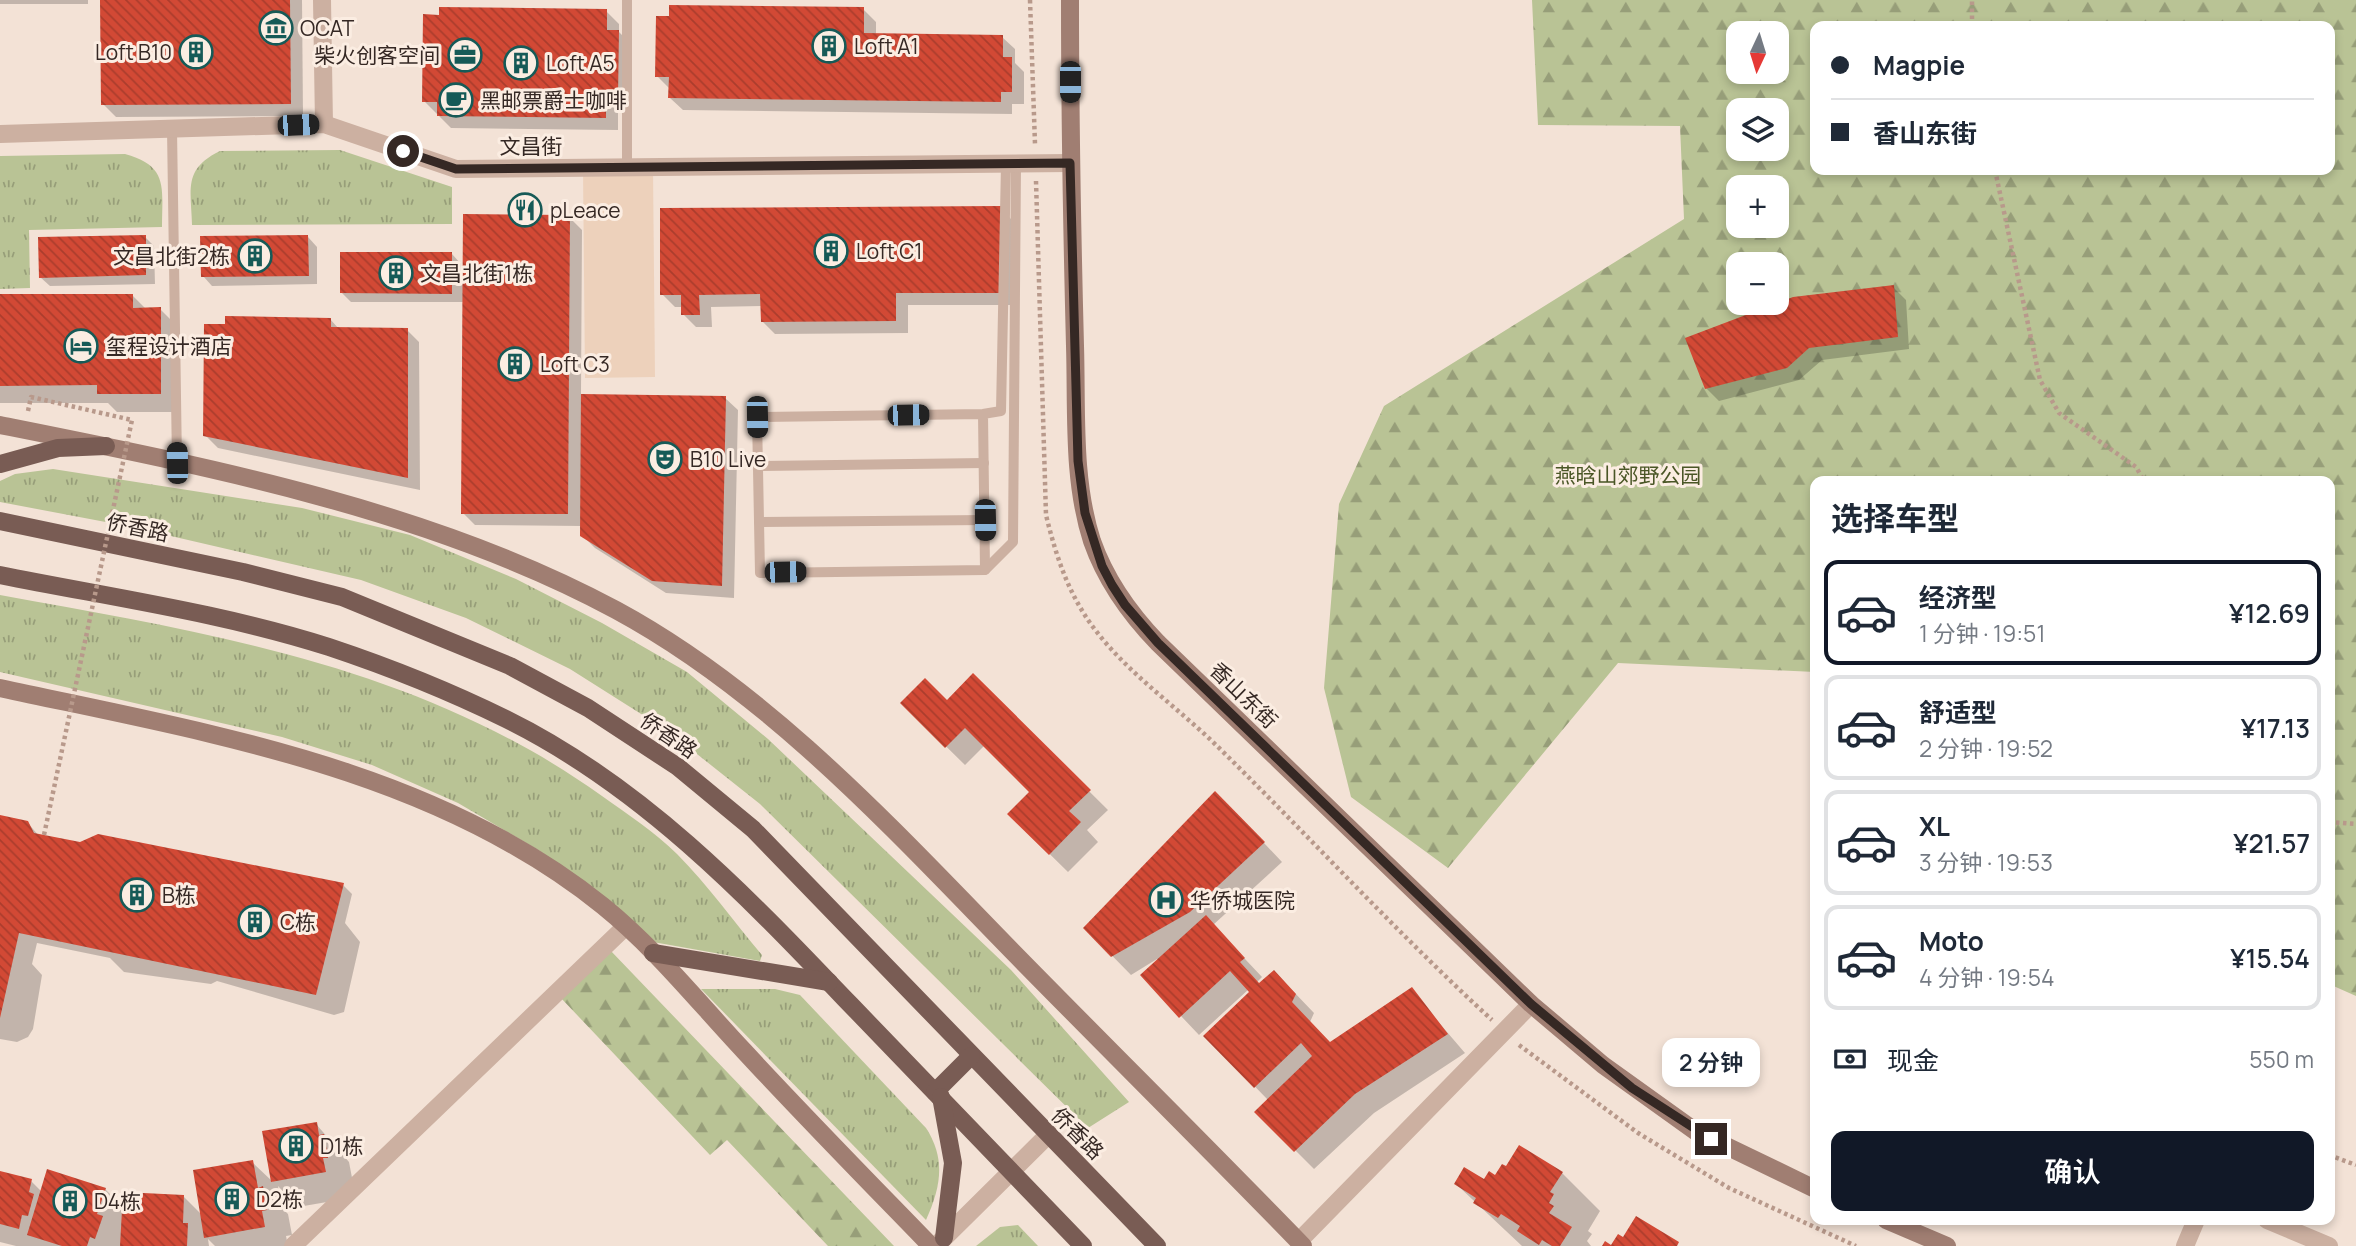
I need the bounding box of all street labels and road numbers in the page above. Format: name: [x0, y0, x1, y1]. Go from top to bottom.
street label: 文昌街: [500, 132, 563, 160]
street label: 侨香路: [104, 507, 172, 547]
street label: 香山东街: [1204, 656, 1284, 734]
street label: 侨香路: [635, 706, 703, 764]
street label: 侨香路: [1046, 1101, 1110, 1165]

